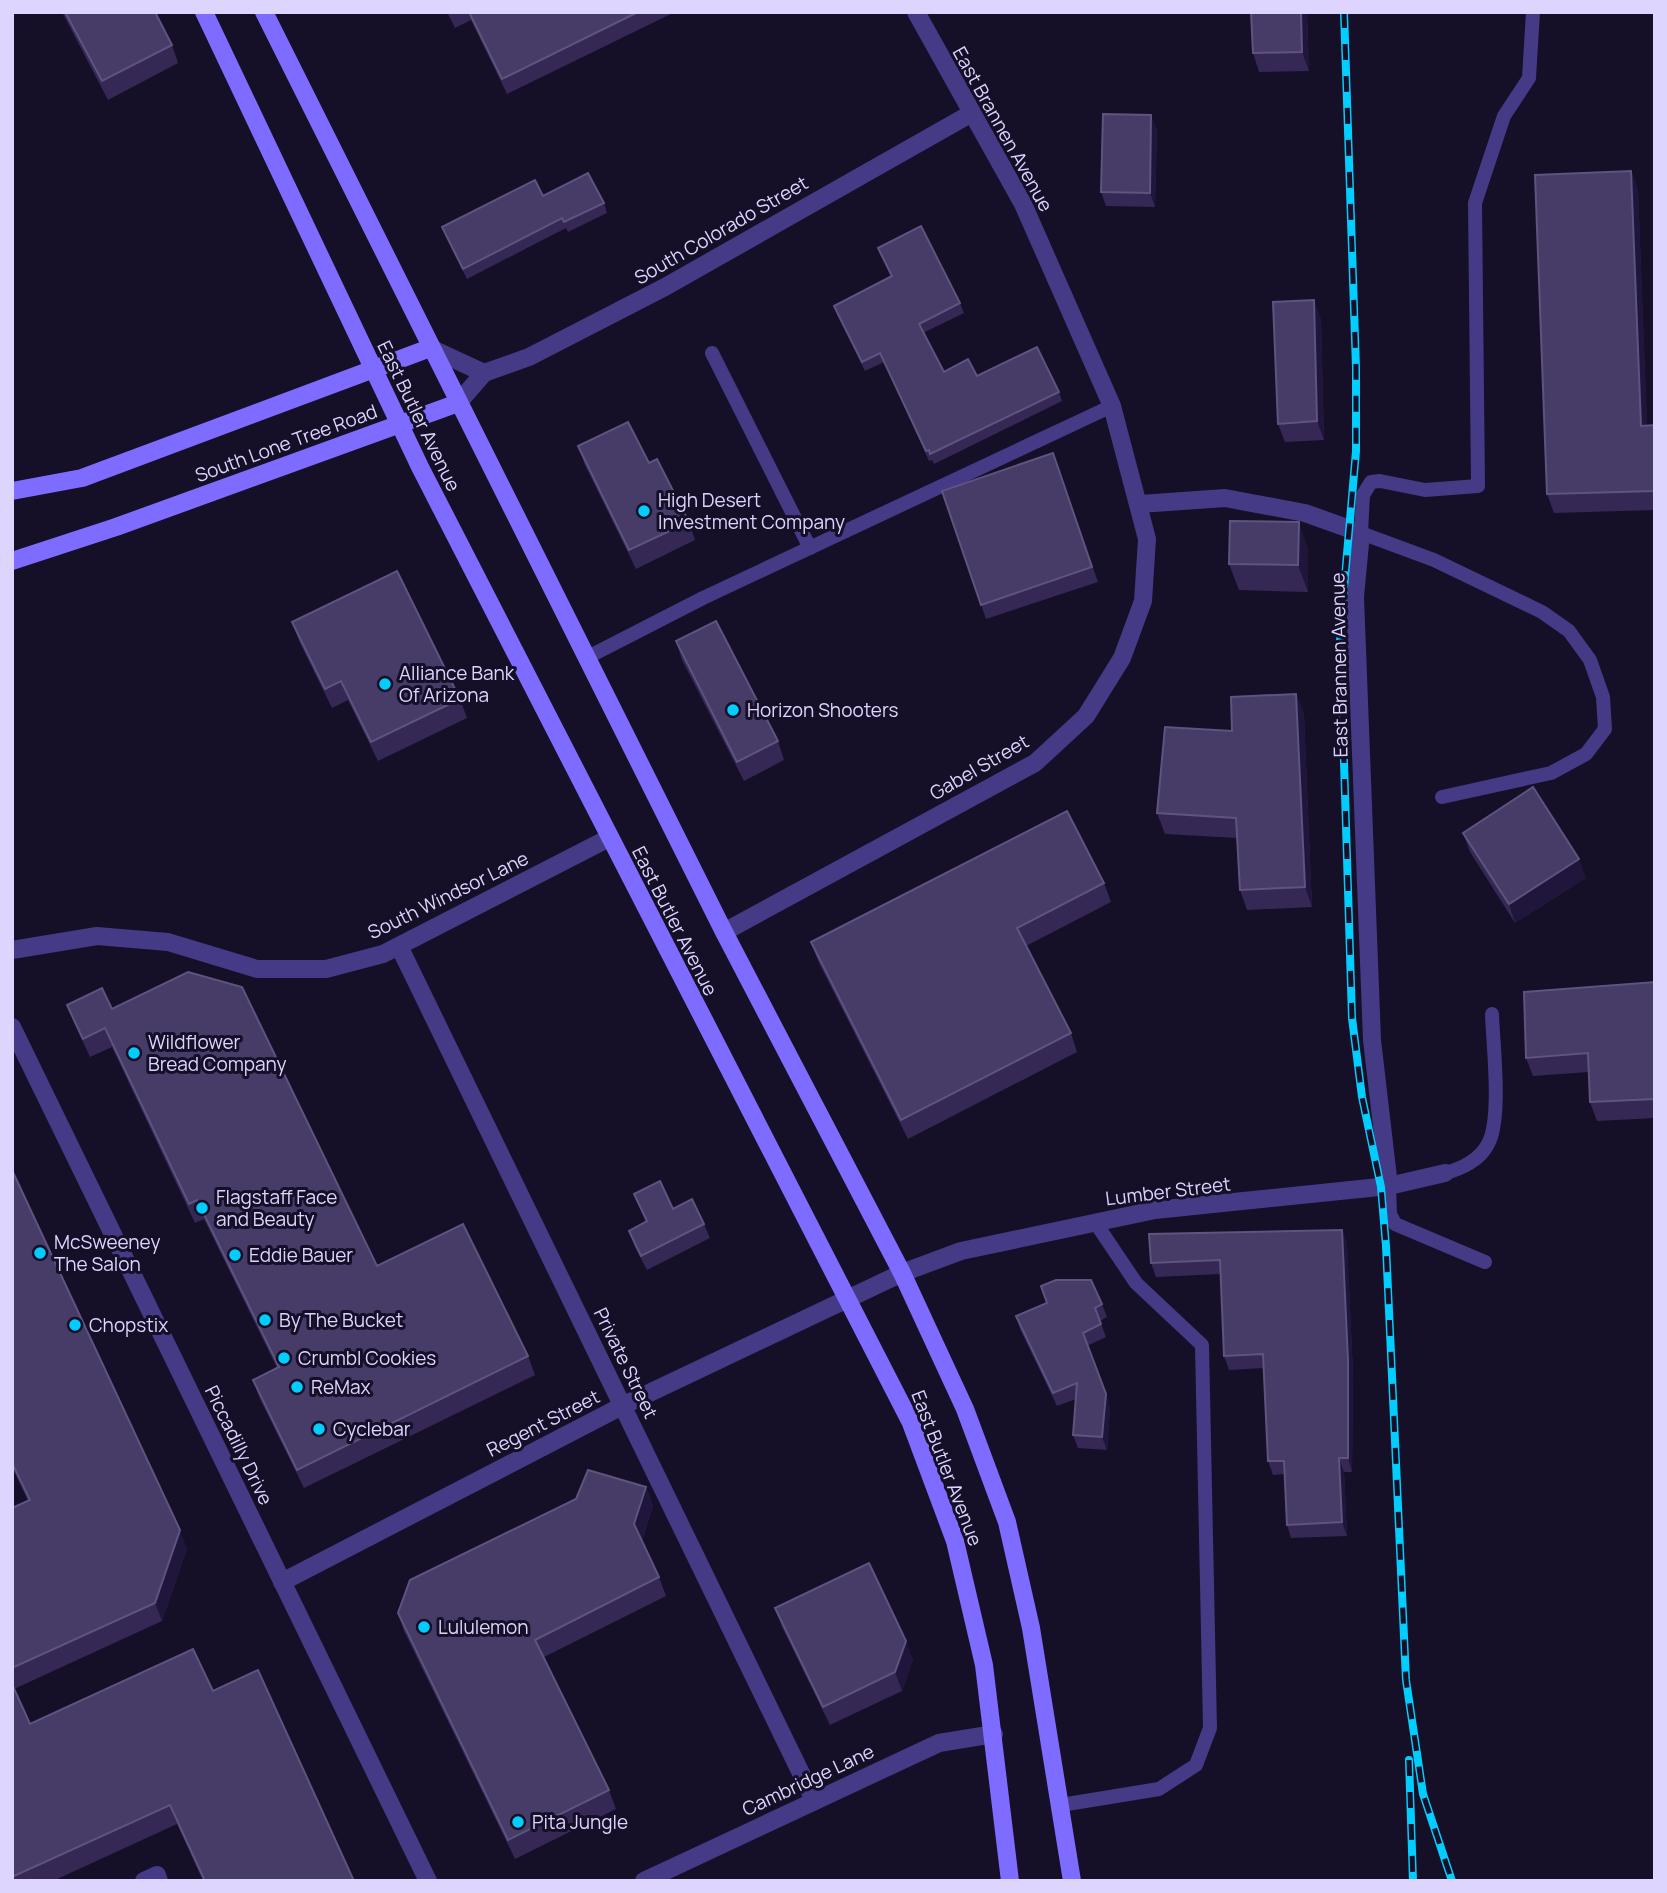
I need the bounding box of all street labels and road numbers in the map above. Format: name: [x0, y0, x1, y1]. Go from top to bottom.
street label: East Brannen Avenue: [947, 42, 1059, 216]
street label: South Colorado Street: [629, 170, 813, 290]
street label: East Butler Avenue: [371, 336, 467, 496]
street label: South Lone Tree Road: [191, 398, 381, 488]
street label: East Brannen Avenue: [1324, 572, 1354, 758]
street label: Gabel Street: [925, 728, 1033, 806]
street label: East Butler Avenue: [626, 842, 724, 1000]
street label: South Windsor Lane: [363, 845, 533, 945]
street label: Lumber Street: [1104, 1170, 1232, 1212]
street label: Private Street: [588, 1303, 664, 1423]
street label: Piccadilly Drive: [199, 1381, 279, 1509]
street label: Regent Street: [482, 1383, 604, 1463]
street label: East Butler Avenue: [905, 1387, 989, 1549]
street label: Cambridge Lane: [738, 1738, 878, 1822]

